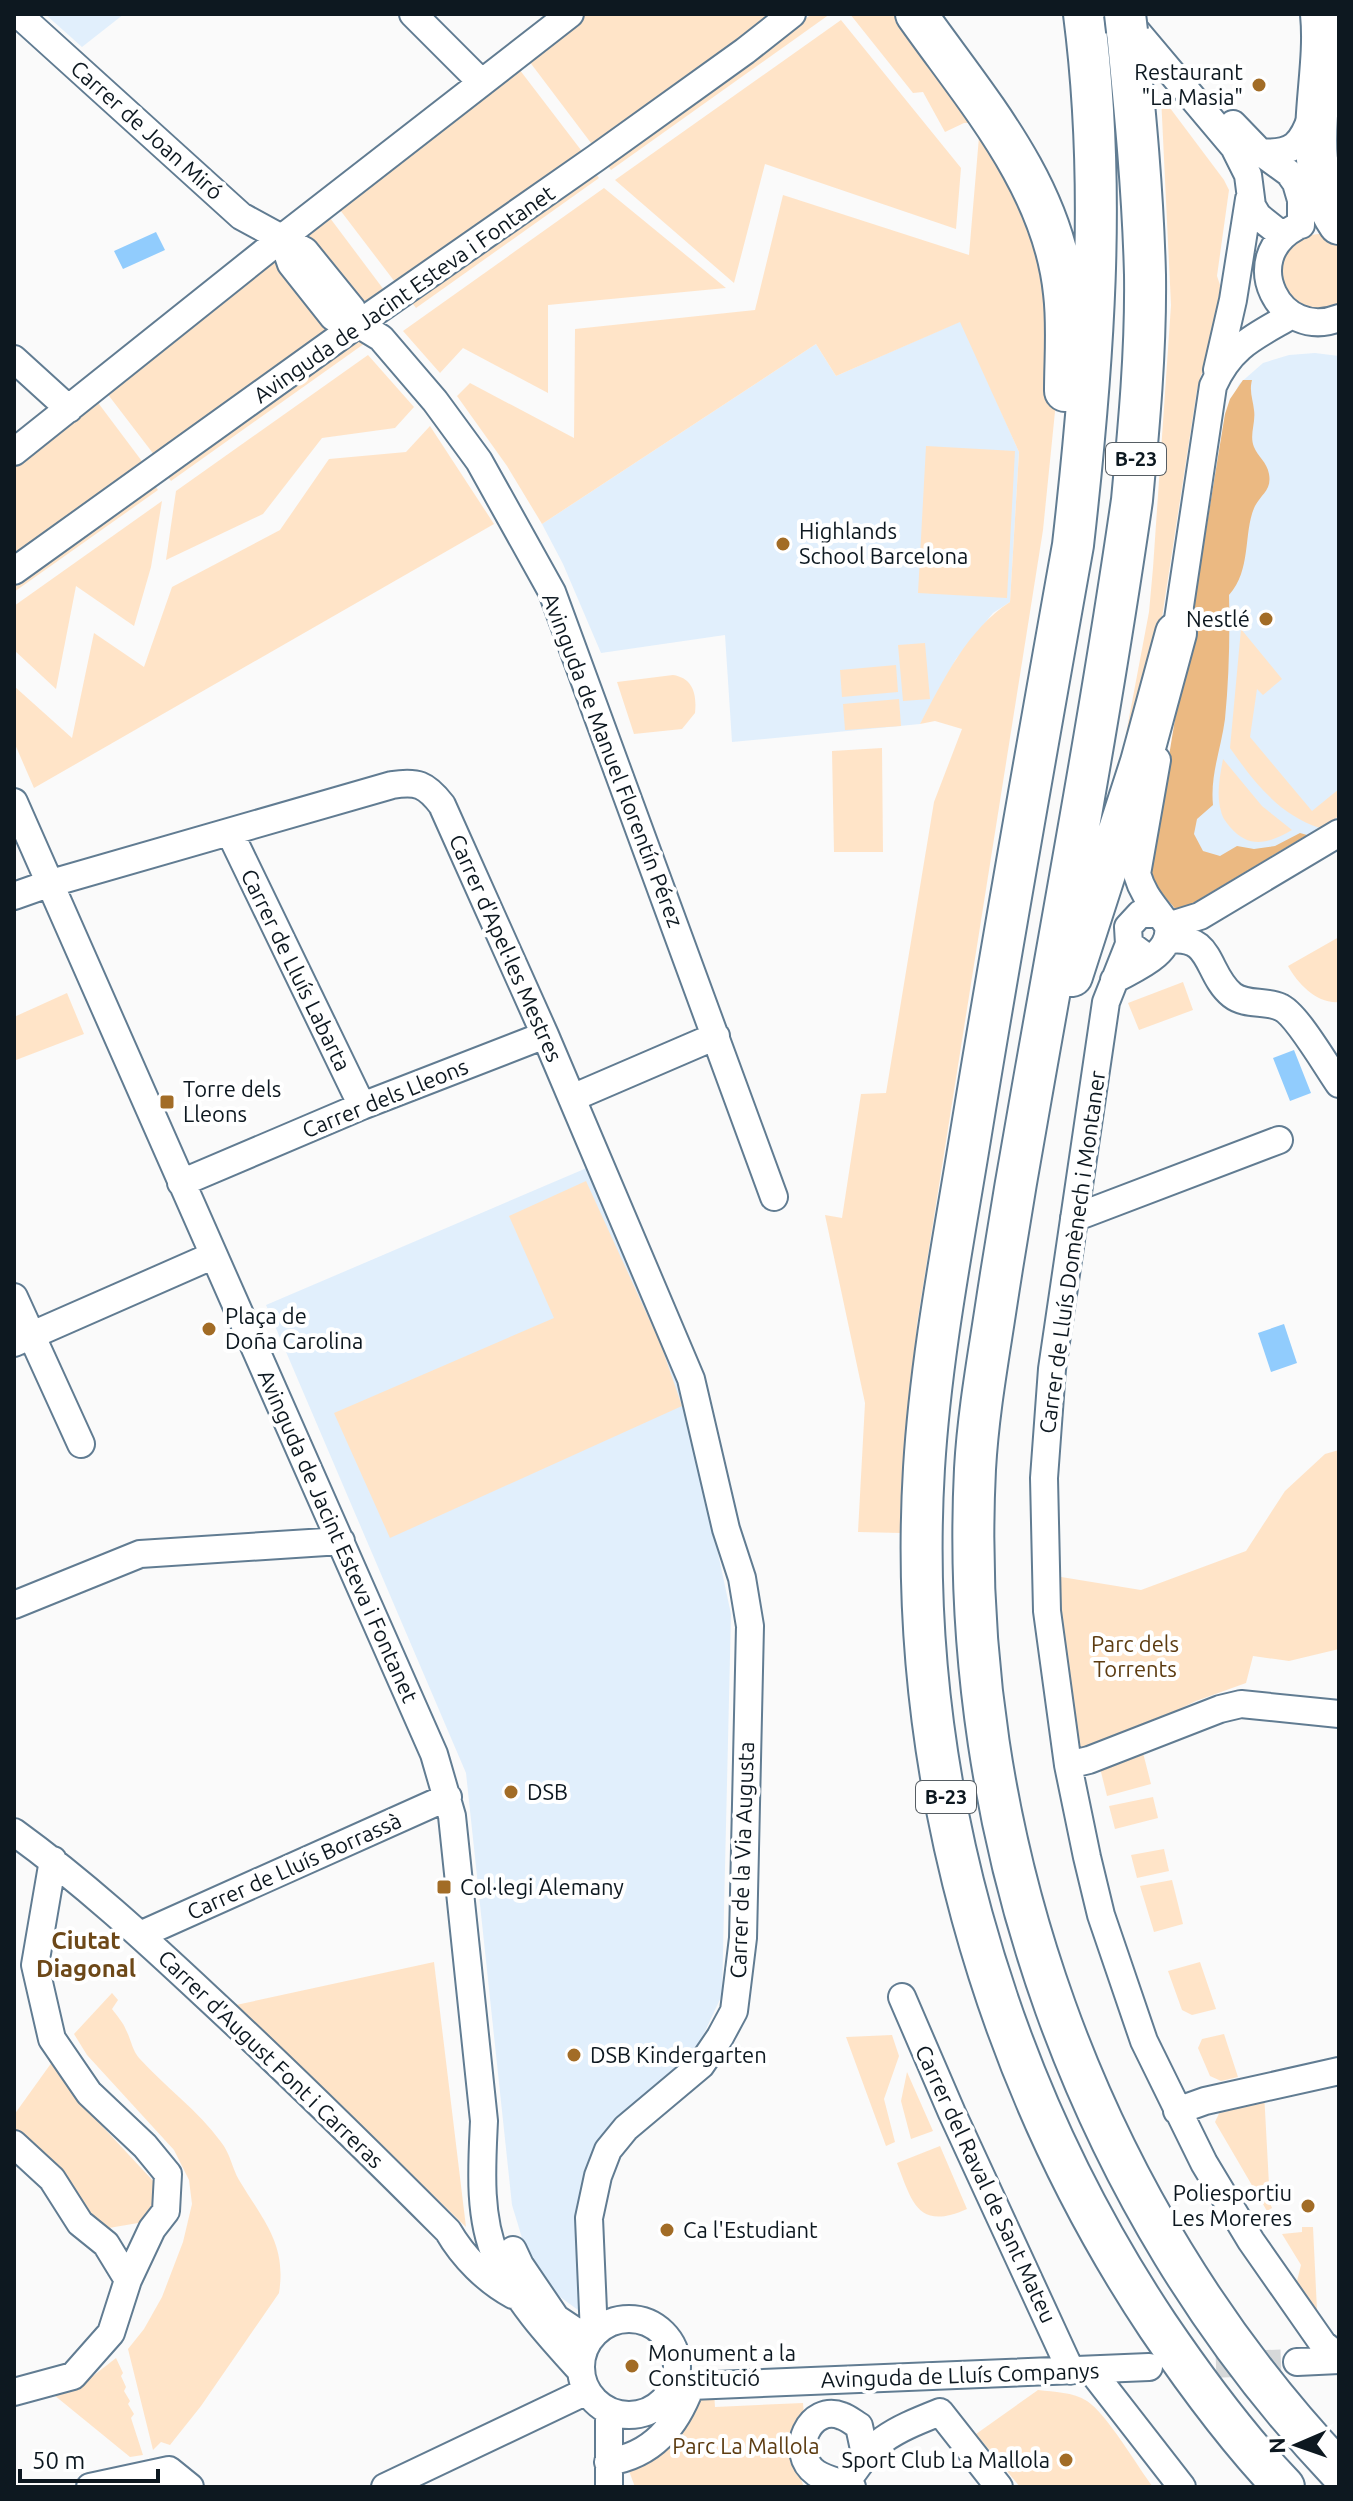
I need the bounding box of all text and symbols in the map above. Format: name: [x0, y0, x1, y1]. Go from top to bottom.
street label: Carrer de Joan Miró: [66, 55, 228, 204]
place label: Restaurant "La Masia": [1134, 59, 1243, 109]
marker: Restaurant "La Masia": [1250, 76, 1268, 94]
street label: Avinguda de Jacint Esteva i Fontanet: [249, 179, 559, 407]
road number: B-23: [1106, 443, 1166, 475]
place label: Highlands School Barcelona: [799, 518, 968, 568]
marker: Highlands School Barcelona: [774, 535, 792, 553]
street label: Avinguda de Manuel Florentín Pérez: [538, 589, 689, 930]
place label: Nestlé: [1186, 606, 1250, 631]
marker: Nestlé: [1257, 610, 1275, 628]
street label: Carrer d'Apel·les Mestres: [445, 830, 568, 1065]
street label: Carrer de Lluís Labarta: [237, 865, 356, 1075]
street label: Carrer dels Lleons: [298, 1053, 471, 1142]
street label: Carrer de Lluís Domènech i Montaner: [1034, 1068, 1109, 1435]
place label: Torre dels Lleons: [183, 1076, 281, 1126]
marker: Torre dels Lleons: [158, 1093, 176, 1111]
place label: Plaça de Doña Carolina: [225, 1303, 363, 1353]
marker: Plaça de Doña Carolina: [200, 1320, 218, 1338]
street label: Avinguda de Jacint Esteva i Fontanet: [254, 1366, 424, 1706]
park label: Parc dels Torrents: [1091, 1631, 1179, 1681]
street label: Carrer de la Via Augusta: [725, 1741, 758, 1979]
place label: DSB: [527, 1779, 568, 1804]
road number: B-23: [916, 1781, 976, 1813]
marker: DSB: [502, 1783, 520, 1801]
street label: Carrer de Lluís Borrassà: [183, 1807, 405, 1924]
place label: Col·legi Alemany: [460, 1874, 624, 1899]
marker: Col·legi Alemany: [435, 1878, 453, 1896]
district label: Ciutat Diagonal: [36, 1927, 136, 1982]
street label: Carrer d'August Font i Carreras: [154, 1944, 389, 2173]
street label: Carrer del Raval de Sant Mateu: [911, 2041, 1062, 2327]
place label: DSB Kindergarten: [590, 2042, 767, 2067]
marker: DSB Kindergarten: [565, 2046, 583, 2064]
place label: Poliesportiu Les Moreres: [1172, 2180, 1292, 2230]
marker: Poliesportiu Les Moreres: [1299, 2197, 1317, 2215]
place label: Ca l'Estudiant: [683, 2217, 818, 2242]
marker: Ca l'Estudiant: [658, 2221, 676, 2239]
place label: Monument a la Constitució: [648, 2340, 796, 2390]
marker: Monument a la Constitució: [623, 2357, 641, 2375]
street label: Avinguda de Lluís Companys: [820, 2357, 1100, 2392]
north arrow: [1257, 2405, 1337, 2485]
scale bar: [20, 2433, 158, 2483]
park label: Parc La Mallola: [672, 2433, 820, 2458]
text: N: [1264, 2437, 1289, 2454]
text: 50 m: [32, 2447, 85, 2474]
place label: Sport Club La Mallola: [841, 2447, 1050, 2472]
marker: Sport Club La Mallola: [1057, 2451, 1075, 2469]

